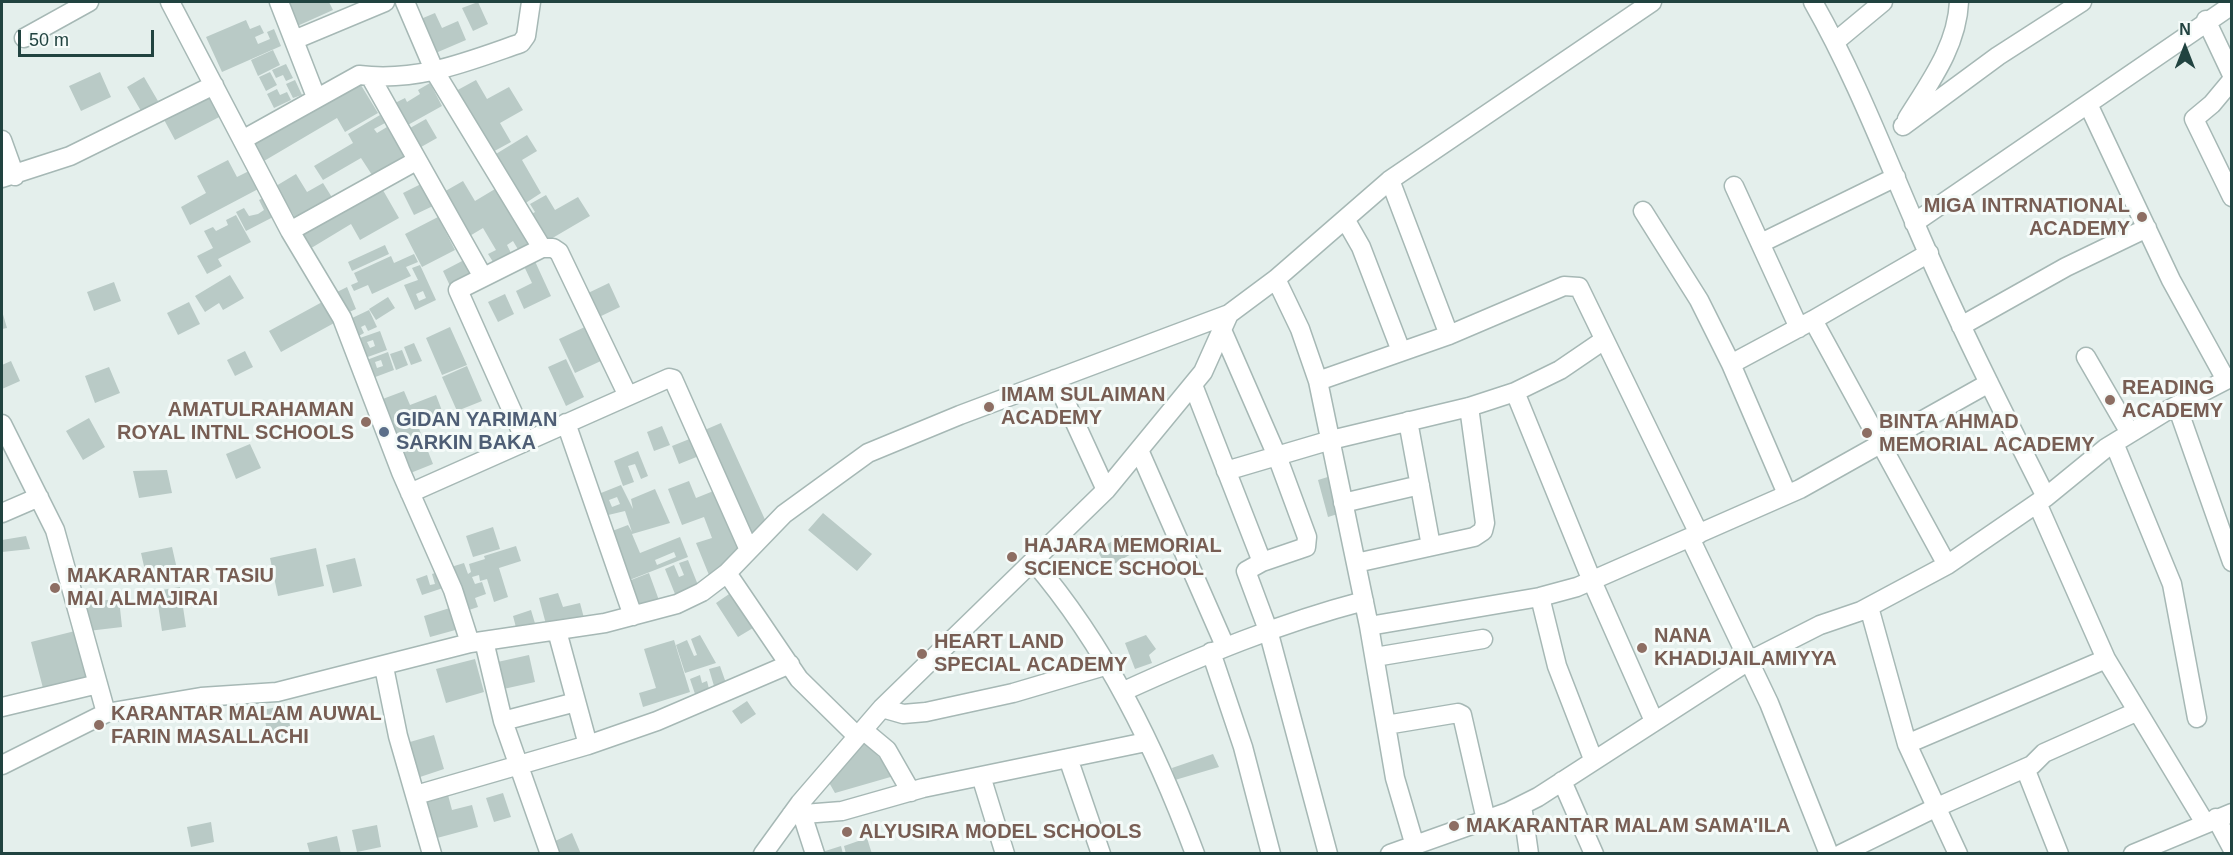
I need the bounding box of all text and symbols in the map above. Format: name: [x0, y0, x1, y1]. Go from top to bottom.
scale bar: [21, 18, 158, 56]
north arrow: [2155, 18, 2215, 78]
text: N: [2179, 21, 2191, 38]
text: 50 m: [29, 30, 69, 50]
place label: MIGA INTRNATIONAL ACADEMY: [1924, 194, 2130, 241]
marker: MIGA INTRNATIONAL ACADEMY: [2135, 210, 2149, 224]
place label: READING ACADEMY: [2122, 376, 2223, 423]
place label: IMAM SULAIMAN ACADEMY: [1001, 383, 1165, 430]
marker: READING ACADEMY: [2103, 393, 2117, 407]
place label: AMATULRAHAMAN ROYAL INTNL SCHOOLS: [117, 398, 354, 445]
marker: IMAM SULAIMAN ACADEMY: [982, 400, 996, 414]
place label: GIDAN YARIMAN SARKIN BAKA: [396, 408, 557, 455]
place label: BINTA AHMAD MEMORIAL ACADEMY: [1879, 410, 2095, 457]
marker: AMATULRAHAMAN ROYAL INTNL SCHOOLS: [359, 415, 373, 429]
marker: GIDAN YARIMAN SARKIN BAKA: [377, 425, 391, 439]
marker: BINTA AHMAD MEMORIAL ACADEMY: [1860, 426, 1874, 440]
place label: HAJARA MEMORIAL SCIENCE SCHOOL: [1024, 534, 1222, 581]
marker: HAJARA MEMORIAL SCIENCE SCHOOL: [1005, 550, 1019, 564]
place label: MAKARANTAR TASIU MAI ALMAJIRAI: [67, 564, 274, 611]
marker: MAKARANTAR TASIU MAI ALMAJIRAI: [48, 581, 62, 595]
place label: NANA KHADIJAILAMIYYA: [1654, 624, 1837, 671]
place label: HEART LAND SPECIAL ACADEMY: [934, 630, 1127, 677]
marker: NANA KHADIJAILAMIYYA: [1635, 641, 1649, 655]
marker: HEART LAND SPECIAL ACADEMY: [915, 647, 929, 661]
place label: KARANTAR MALAM AUWAL FARIN MASALLACHI: [111, 702, 382, 749]
marker: KARANTAR MALAM AUWAL FARIN MASALLACHI: [92, 718, 106, 732]
place label: MAKARANTAR MALAM SAMA'ILA: [1466, 814, 1790, 838]
marker: MAKARANTAR MALAM SAMA'ILA: [1447, 819, 1461, 833]
place label: ALYUSIRA MODEL SCHOOLS: [859, 820, 1142, 844]
marker: ALYUSIRA MODEL SCHOOLS: [840, 825, 854, 839]

